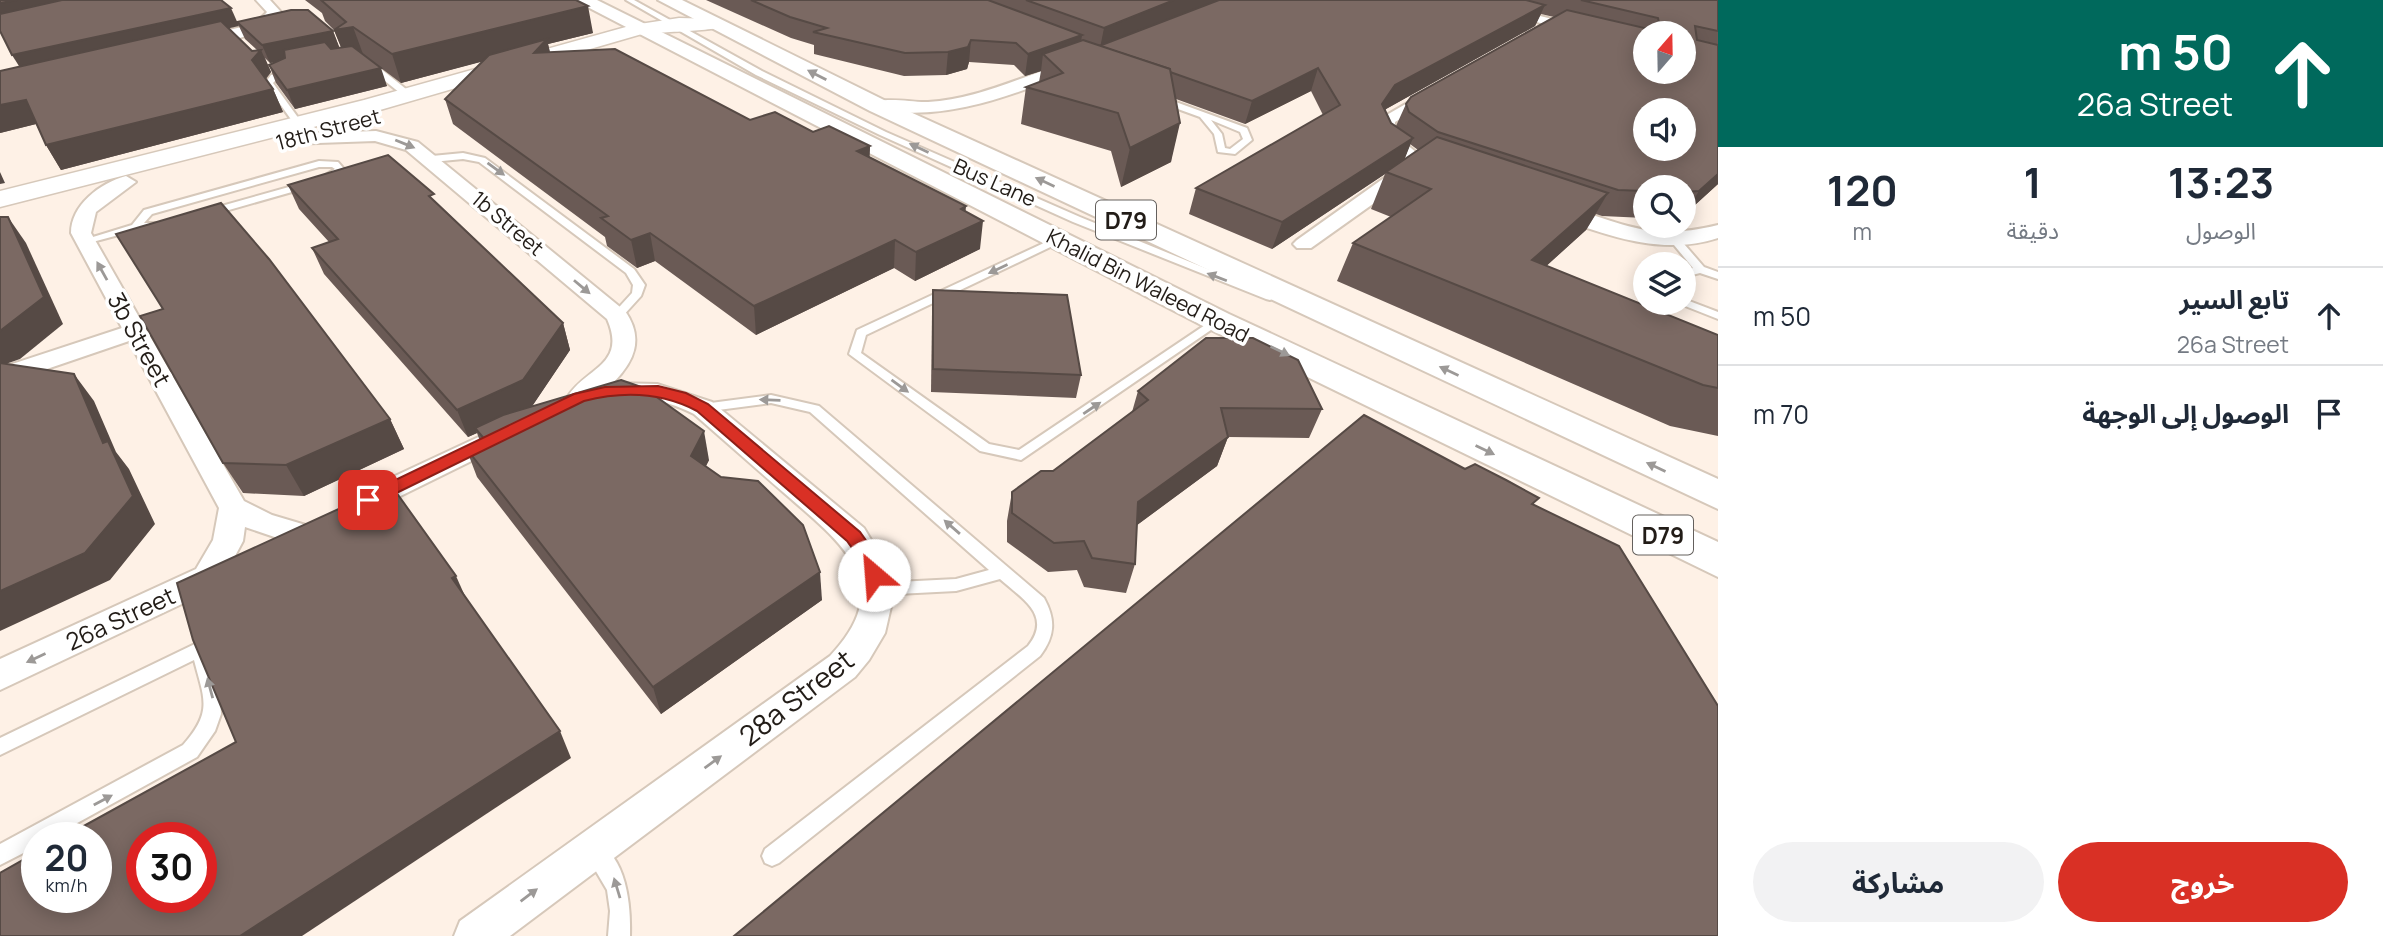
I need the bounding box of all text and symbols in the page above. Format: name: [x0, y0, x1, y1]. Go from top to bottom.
text: 50 m: [2118, 18, 2233, 85]
north arrow: [1633, 21, 1696, 84]
map controls: [1633, 21, 1696, 315]
icon: ahead: [2257, 28, 2348, 119]
one-way arrow: [807, 69, 827, 80]
text: 26a Street: [2077, 82, 2233, 126]
button: sound: [1633, 98, 1696, 161]
street label: 18th Street: [273, 102, 383, 156]
one-way arrow: [395, 139, 416, 150]
one-way arrow: [909, 142, 929, 153]
street label: Bus Lane: [949, 151, 1041, 213]
text: 1: [2024, 153, 2042, 211]
text: 13:23: [2168, 153, 2274, 211]
text: 120: [1827, 161, 1898, 219]
one-way arrow: [487, 162, 505, 176]
button: search: [1633, 175, 1696, 238]
one-way arrow: [1035, 176, 1055, 188]
street label: 1b Street: [466, 184, 550, 262]
road number: D79: [1096, 200, 1156, 240]
text: دقيقة: [2007, 214, 2059, 246]
text: الوصول: [2186, 214, 2256, 246]
text: m: [1853, 215, 1872, 247]
street label: Khalid Bin Waleed Road: [1042, 222, 1254, 348]
button: layers: [1633, 252, 1696, 315]
one-way arrow: [96, 262, 108, 281]
one-way arrow: [988, 263, 1008, 274]
one-way arrow: [1207, 272, 1228, 283]
one-way arrow: [573, 279, 591, 294]
text: تابع السير: [2179, 281, 2289, 317]
street label: 3b Street: [101, 286, 179, 392]
icon: ahead: [2310, 297, 2348, 335]
text: 50 m: [1753, 298, 1811, 334]
text: 26a Street: [2177, 328, 2289, 360]
one-way arrow: [1270, 345, 1290, 357]
one-way arrow: [1439, 365, 1460, 376]
one-way arrow: [891, 379, 909, 393]
one-way arrow: [759, 394, 781, 405]
text: الوصول إلى الوجهة: [2082, 395, 2289, 431]
icon: arrive: [2310, 395, 2348, 433]
text: 70 m: [1753, 396, 1809, 432]
one-way arrow: [1082, 402, 1102, 415]
one-way arrow: [1475, 444, 1495, 455]
one-way arrow: [1646, 461, 1666, 472]
pin: [338, 470, 398, 530]
icon: arrive: [349, 481, 387, 519]
road number: D79: [1633, 516, 1693, 554]
one-way arrow: [943, 519, 961, 535]
position arrow: [837, 538, 911, 612]
street label: 26a Street: [60, 578, 180, 658]
street label: 28a Street: [731, 640, 861, 754]
one-way arrow: [26, 652, 46, 663]
one-way arrow: [204, 677, 214, 698]
one-way arrow: [704, 755, 722, 769]
one-way arrow: [94, 794, 113, 806]
speed limit sign: 30: [126, 822, 217, 913]
text: 20: [45, 834, 88, 882]
button: مشاركة: [1753, 842, 2044, 922]
button: خروج: [2058, 842, 2348, 922]
text: km/h: [46, 873, 87, 897]
one-way arrow: [612, 878, 622, 899]
one-way arrow: [520, 889, 538, 903]

